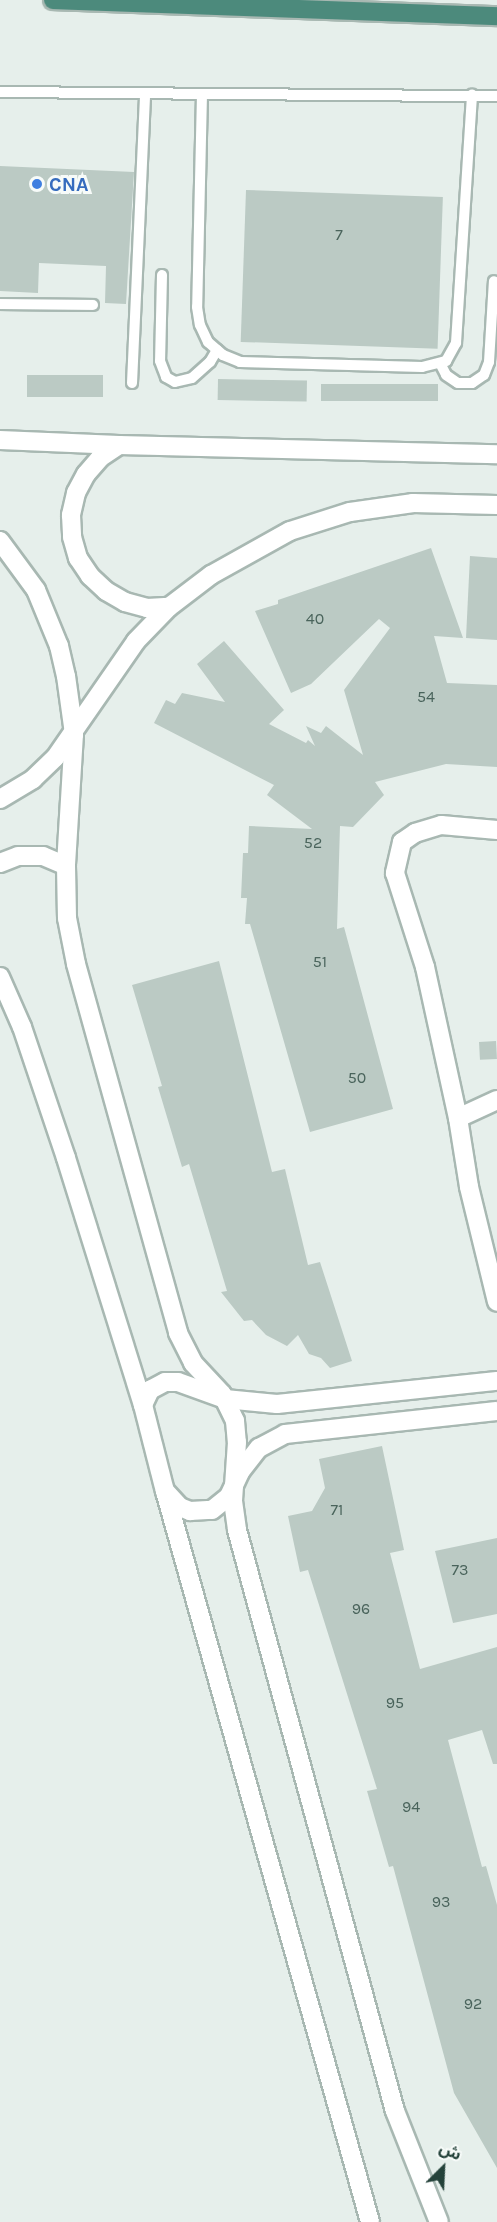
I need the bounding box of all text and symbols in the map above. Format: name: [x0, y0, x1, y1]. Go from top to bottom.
place label: CNA: [49, 172, 89, 196]
marker: CNA: [30, 177, 44, 191]
house number: 7: [335, 225, 343, 245]
house number: 40: [306, 609, 324, 629]
house number: 54: [417, 687, 435, 707]
house number: 52: [304, 833, 322, 853]
house number: 51: [313, 952, 327, 972]
house number: 50: [348, 1068, 366, 1088]
house number: 71: [331, 1500, 343, 1520]
house number: 73: [452, 1560, 468, 1580]
house number: 96: [352, 1599, 370, 1619]
house number: 95: [386, 1693, 404, 1713]
house number: 94: [402, 1797, 420, 1817]
house number: 93: [432, 1892, 450, 1912]
house number: 92: [464, 1994, 482, 2014]
north arrow: [413, 2138, 473, 2198]
text: ش: [437, 2138, 464, 2164]

